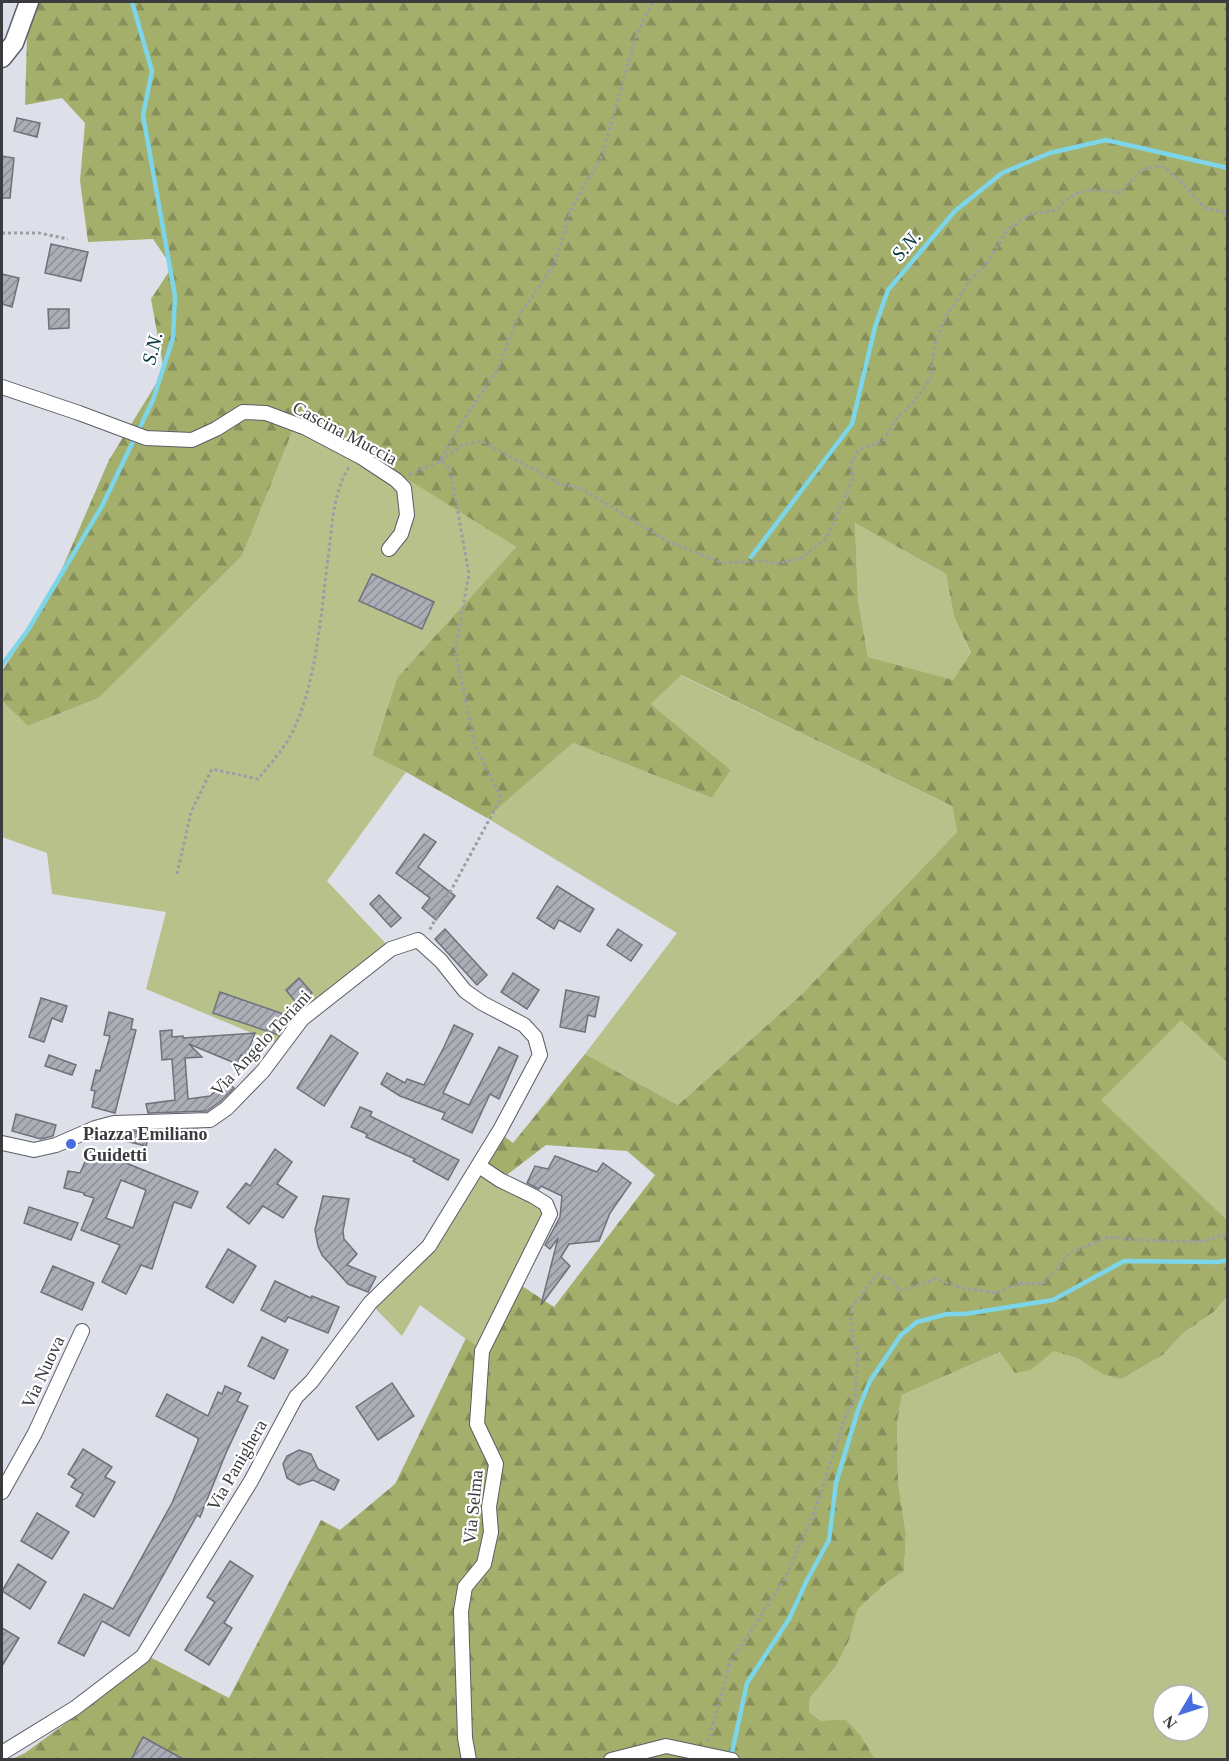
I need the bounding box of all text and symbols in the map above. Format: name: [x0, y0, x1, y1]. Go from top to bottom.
water label: S.N.: [887, 225, 925, 265]
water label: S.N.: [137, 329, 167, 367]
street label: Cascina Muccia: [289, 397, 401, 469]
street label: Via Angelo Toriani: [207, 986, 315, 1100]
place label: Piazza Emiliano Guidetti: [83, 1124, 208, 1165]
marker: Piazza Emiliano Guidetti: [64, 1137, 78, 1151]
street label: Via Nuova: [18, 1333, 68, 1411]
street label: Via Panighera: [203, 1416, 271, 1514]
street label: Via Selma: [459, 1469, 487, 1545]
north arrow: [1151, 1683, 1211, 1743]
text: N: [1159, 1712, 1180, 1732]

